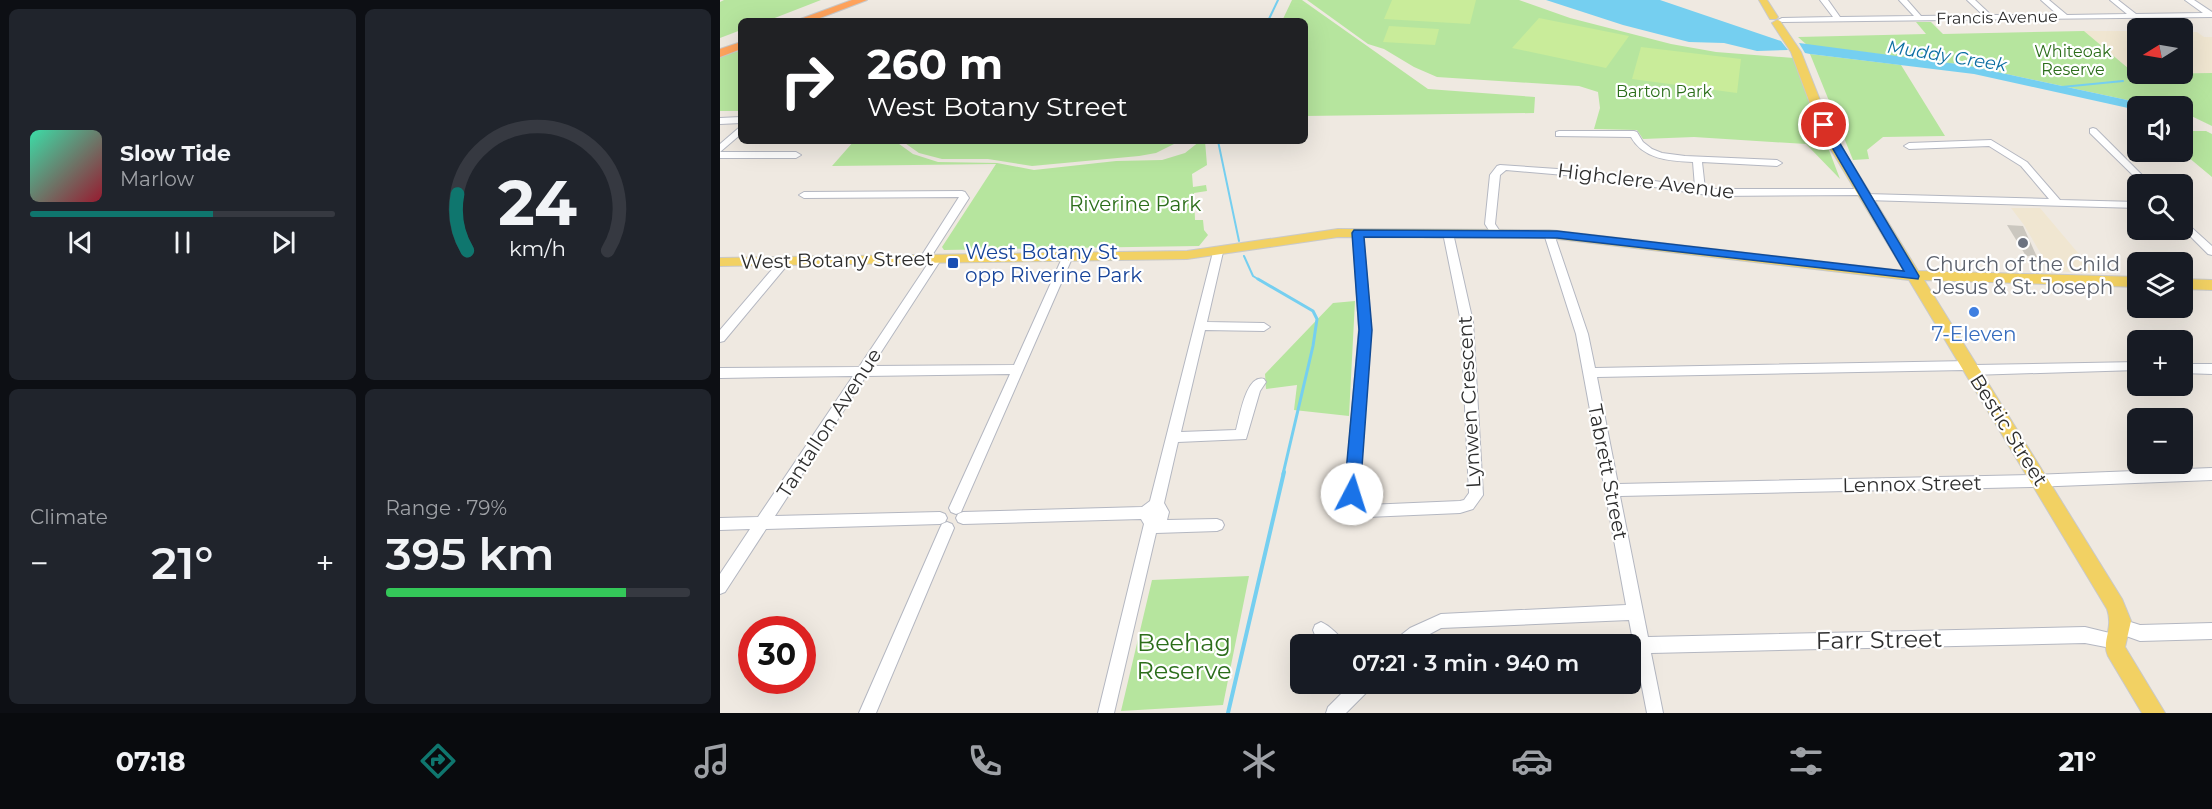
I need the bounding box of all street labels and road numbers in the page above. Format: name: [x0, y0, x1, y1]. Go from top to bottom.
street label: Francis Avenue: [1936, 7, 2058, 28]
street label: Highclere Avenue: [1556, 158, 1736, 204]
street label: West Botany Street: [740, 246, 934, 274]
street label: Lynwen Crescent: [1452, 315, 1486, 489]
street label: Tantallon Avenue: [772, 344, 886, 502]
street label: Bestic Street: [1965, 370, 2053, 490]
street label: Tabrett Street: [1583, 402, 1633, 542]
street label: Lennox Street: [1842, 471, 1982, 497]
street label: Farr Street: [1815, 624, 1943, 655]

